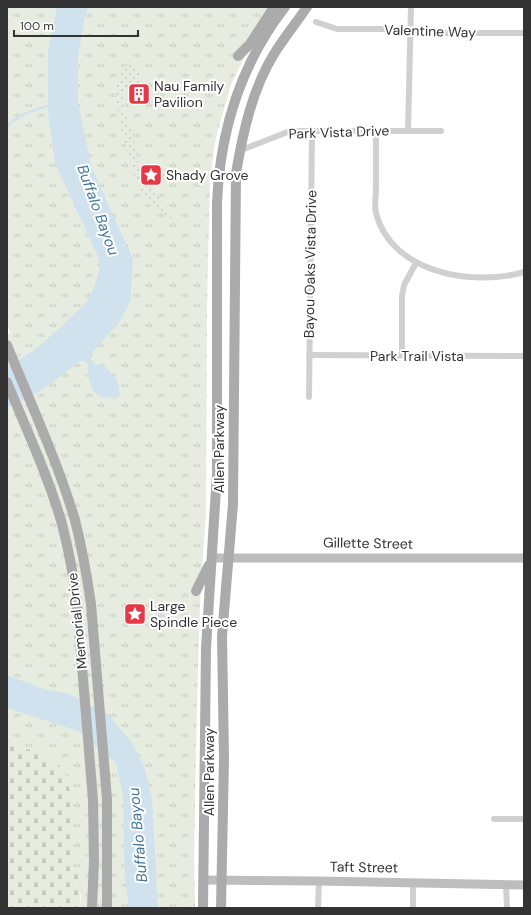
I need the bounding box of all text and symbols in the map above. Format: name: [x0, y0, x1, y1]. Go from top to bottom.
scale bar: [14, 12, 138, 38]
text: 100 m: [20, 18, 54, 34]
street label: Valentine Way: [384, 20, 476, 42]
place label: Nau Family Pavilion: [154, 77, 225, 111]
building icon: Nau Family Pavilion: [126, 81, 152, 107]
street label: Park Vista Drive: [288, 121, 390, 143]
water label: Buffalo Bayou: [72, 162, 124, 259]
place icon: Shady Grove: [138, 162, 164, 188]
place label: Shady Grove: [166, 166, 249, 184]
street label: Bayou Oaks Vista Drive: [300, 190, 320, 338]
street label: Park Trail Vista: [370, 347, 464, 365]
street label: Allen Parkway: [210, 405, 228, 493]
street label: Gillette Street: [323, 533, 413, 553]
street label: Memorial Drive: [63, 572, 91, 670]
place label: Large Spindle Piece: [150, 597, 237, 631]
place icon: Large Spindle Piece: [122, 601, 148, 627]
street label: Allen Parkway: [200, 728, 218, 816]
water label: Buffalo Bayou: [124, 786, 152, 883]
street label: Taft Street: [330, 857, 398, 877]

